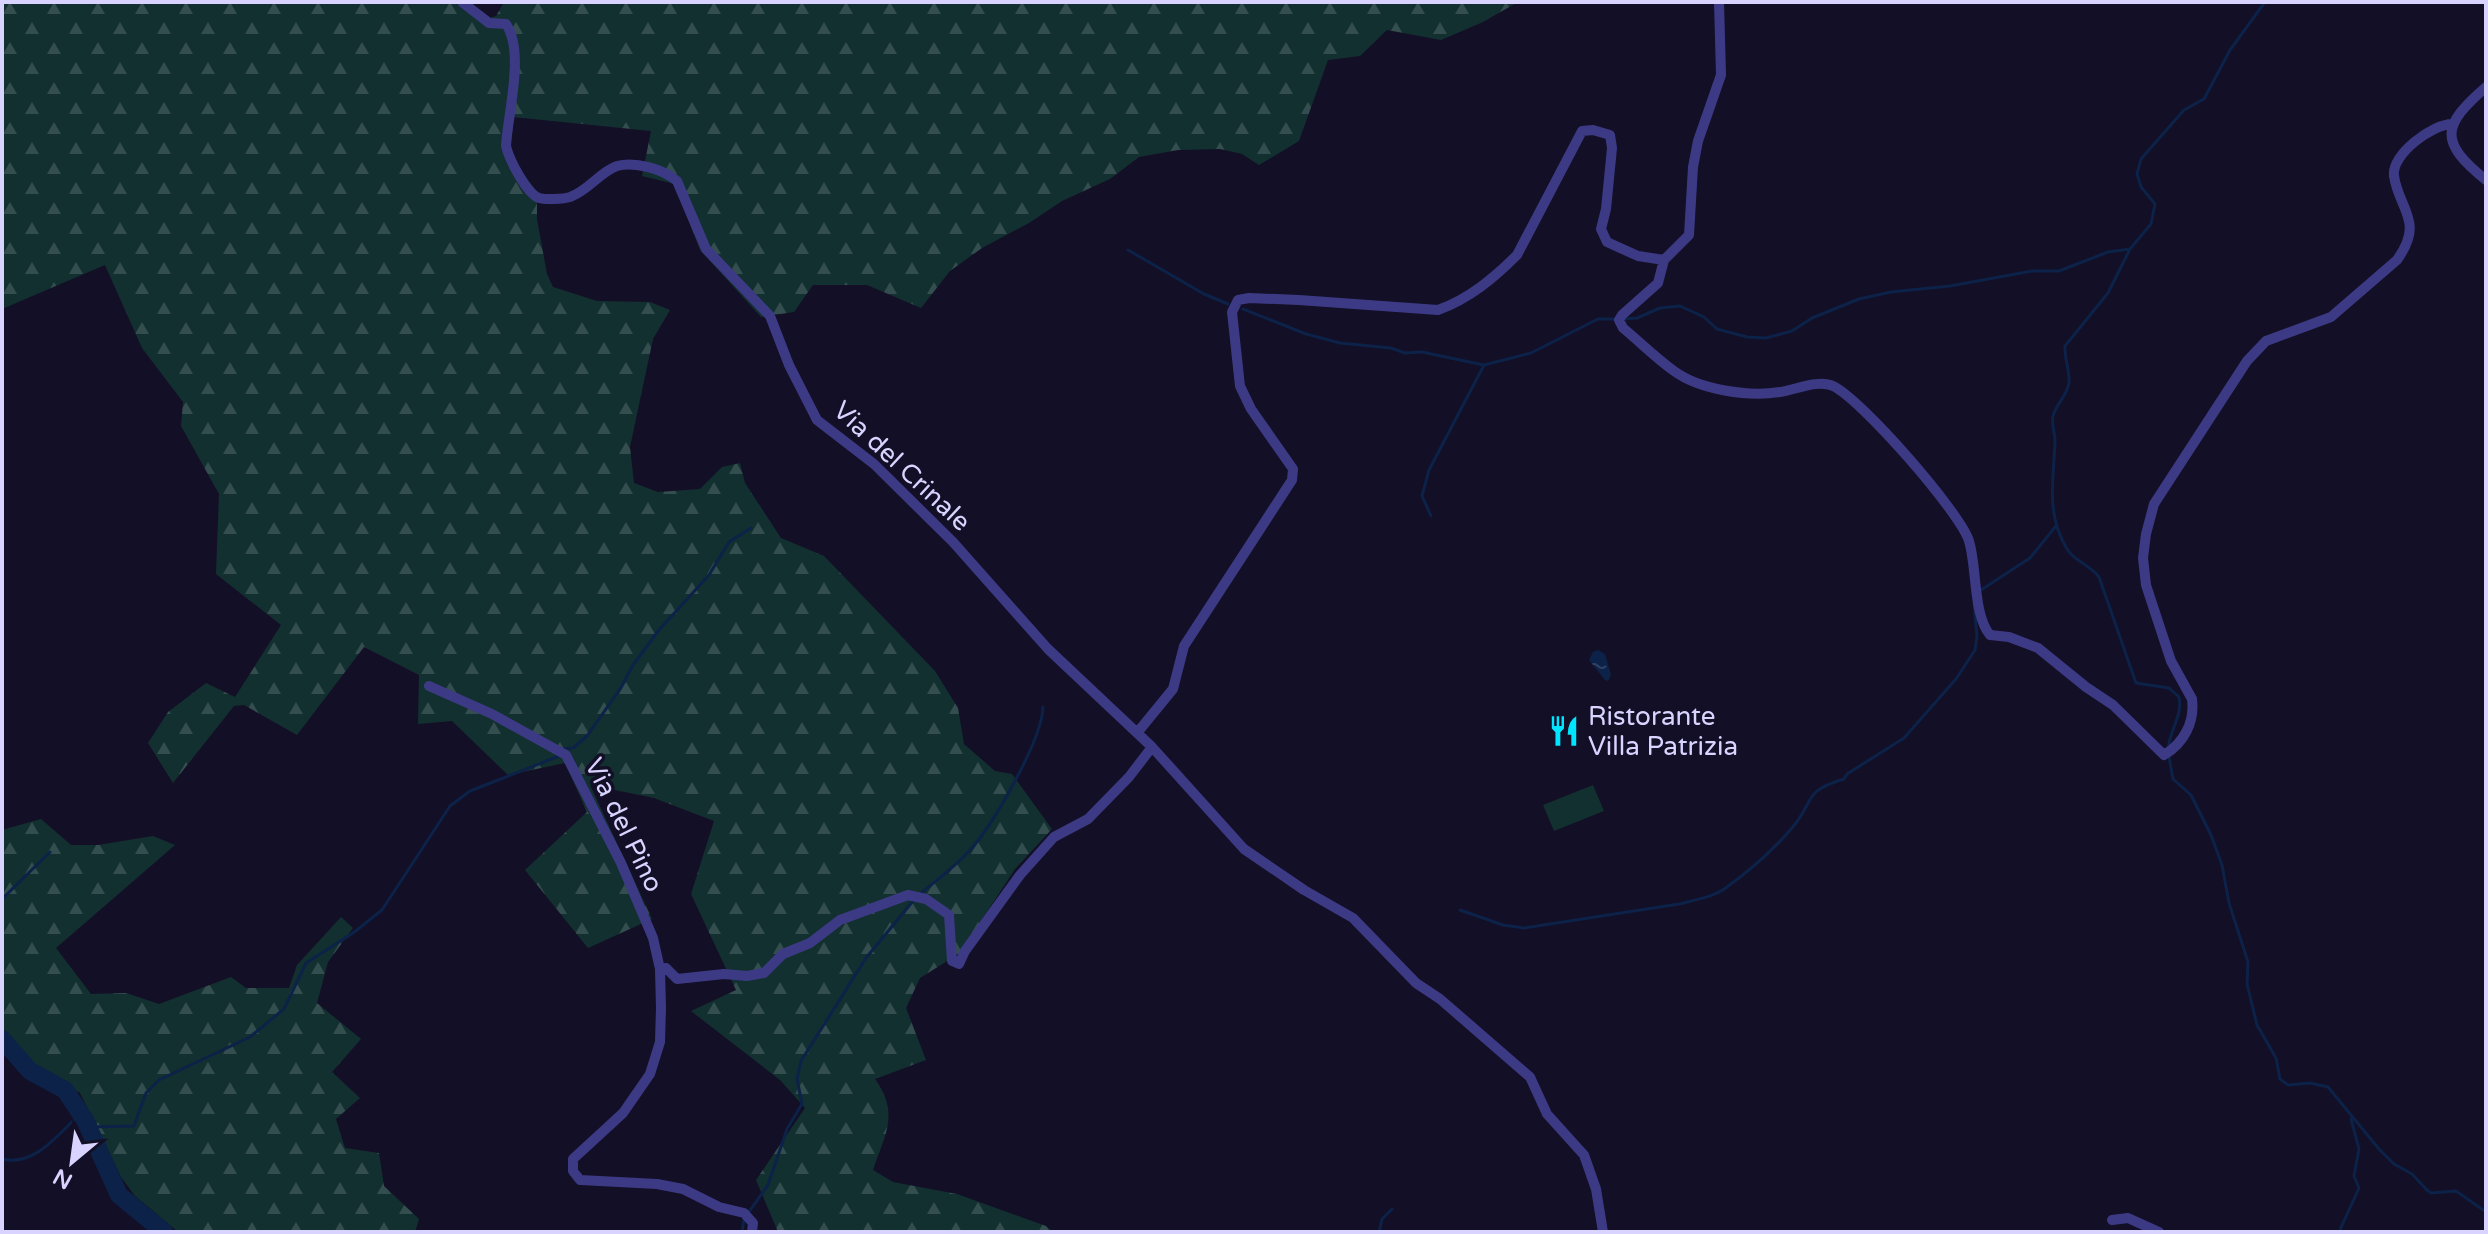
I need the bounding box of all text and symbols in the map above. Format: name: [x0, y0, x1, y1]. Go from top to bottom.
street label: Via del Crinale: [827, 395, 977, 537]
place label: Ristorante Villa Patrizia: [1588, 701, 1738, 762]
restaurant icon: Ristorante Villa Patrizia: [1547, 714, 1581, 748]
street label: Via del Pino: [578, 753, 670, 897]
north arrow: [32, 1122, 112, 1202]
text: N: [49, 1163, 77, 1194]

